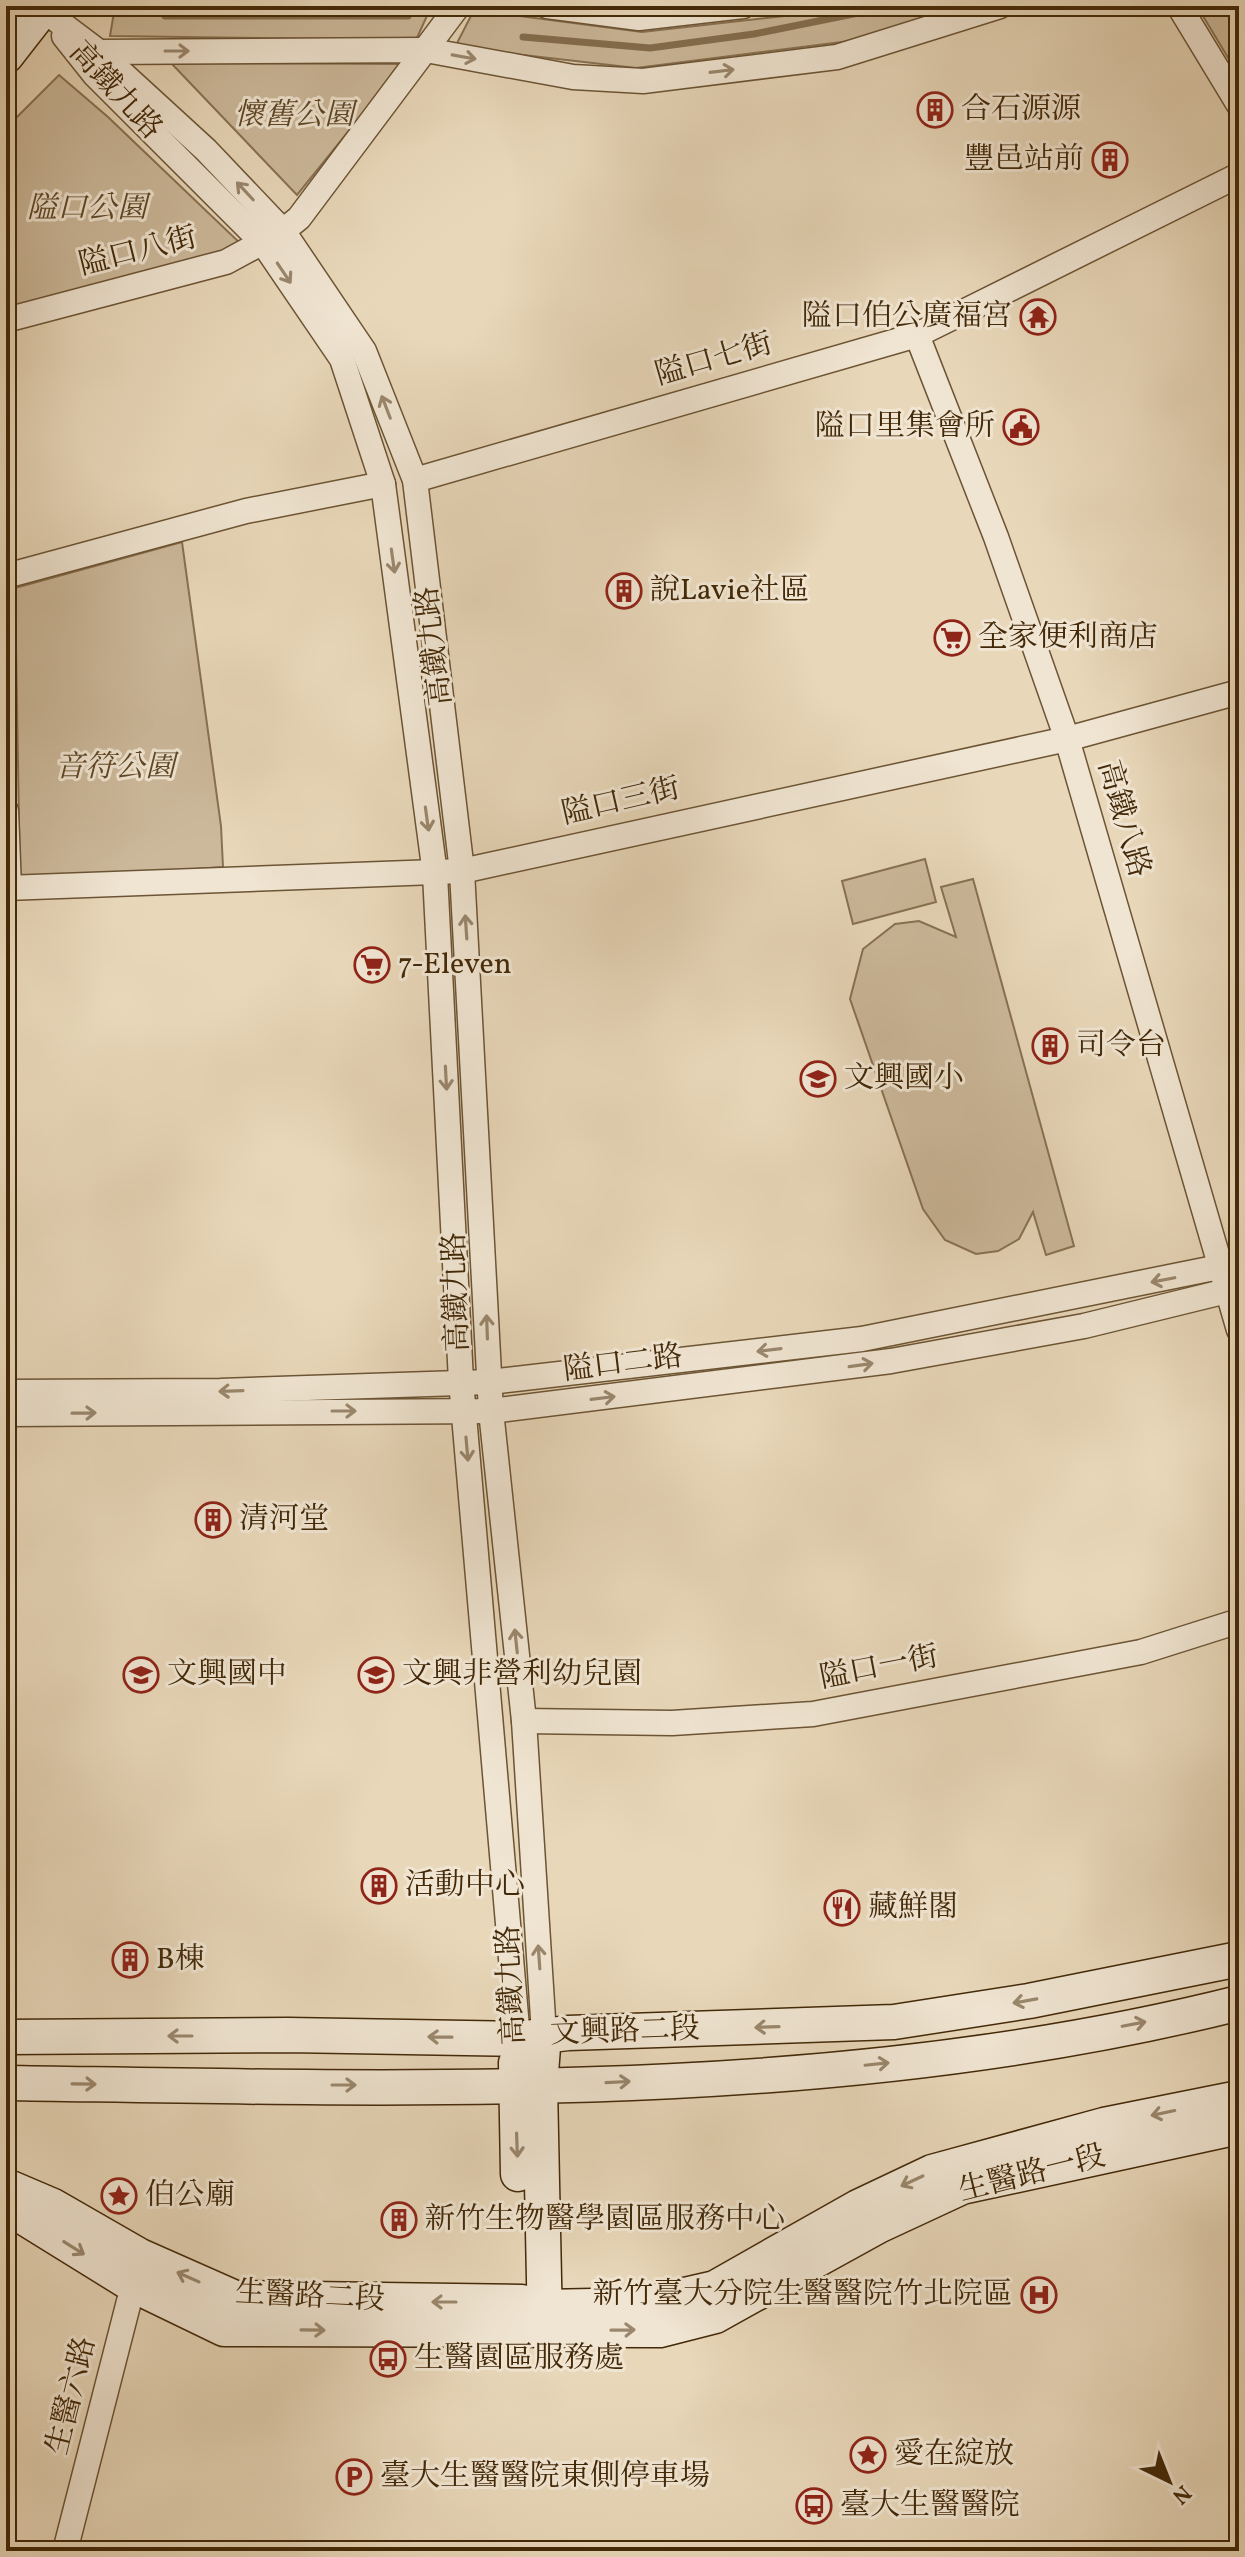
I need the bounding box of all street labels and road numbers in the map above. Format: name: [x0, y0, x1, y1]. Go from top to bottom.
street label: 高鐵九路: [59, 33, 171, 149]
street label: 隘口八街: [75, 217, 201, 287]
street label: 隘口七街: [651, 323, 777, 397]
street label: 高鐵九路: [407, 584, 463, 708]
street label: 高鐵八路: [1086, 756, 1160, 882]
street label: 隘口三街: [558, 768, 684, 836]
street label: 高鐵九路: [434, 1231, 480, 1353]
street label: 隘口二路: [561, 1336, 685, 1392]
street label: 隘口一街: [816, 1636, 942, 1700]
street label: 高鐵九路: [488, 1924, 536, 2046]
street label: 文興路二段: [549, 2008, 701, 2056]
street label: 生醫路一段: [954, 2135, 1110, 2213]
street label: 生醫路二段: [234, 2272, 386, 2322]
street label: 生醫六路: [37, 2333, 107, 2459]

